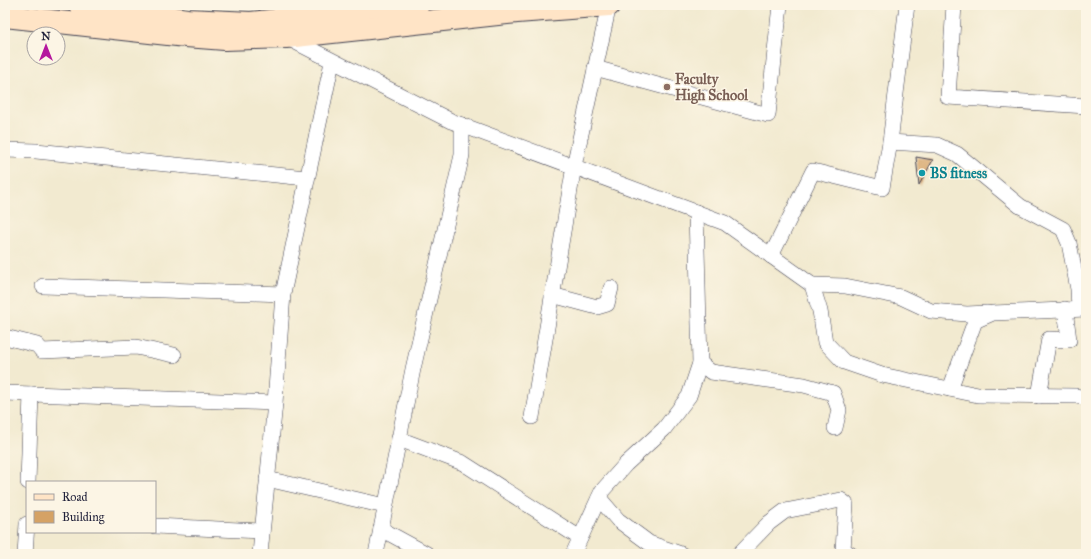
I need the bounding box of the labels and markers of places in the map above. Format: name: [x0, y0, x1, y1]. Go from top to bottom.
place label: Faculty High School: [675, 71, 749, 105]
marker: Faculty High School: [662, 82, 672, 92]
place label: BS fitness: [930, 165, 987, 182]
marker: BS fitness: [917, 168, 927, 178]

